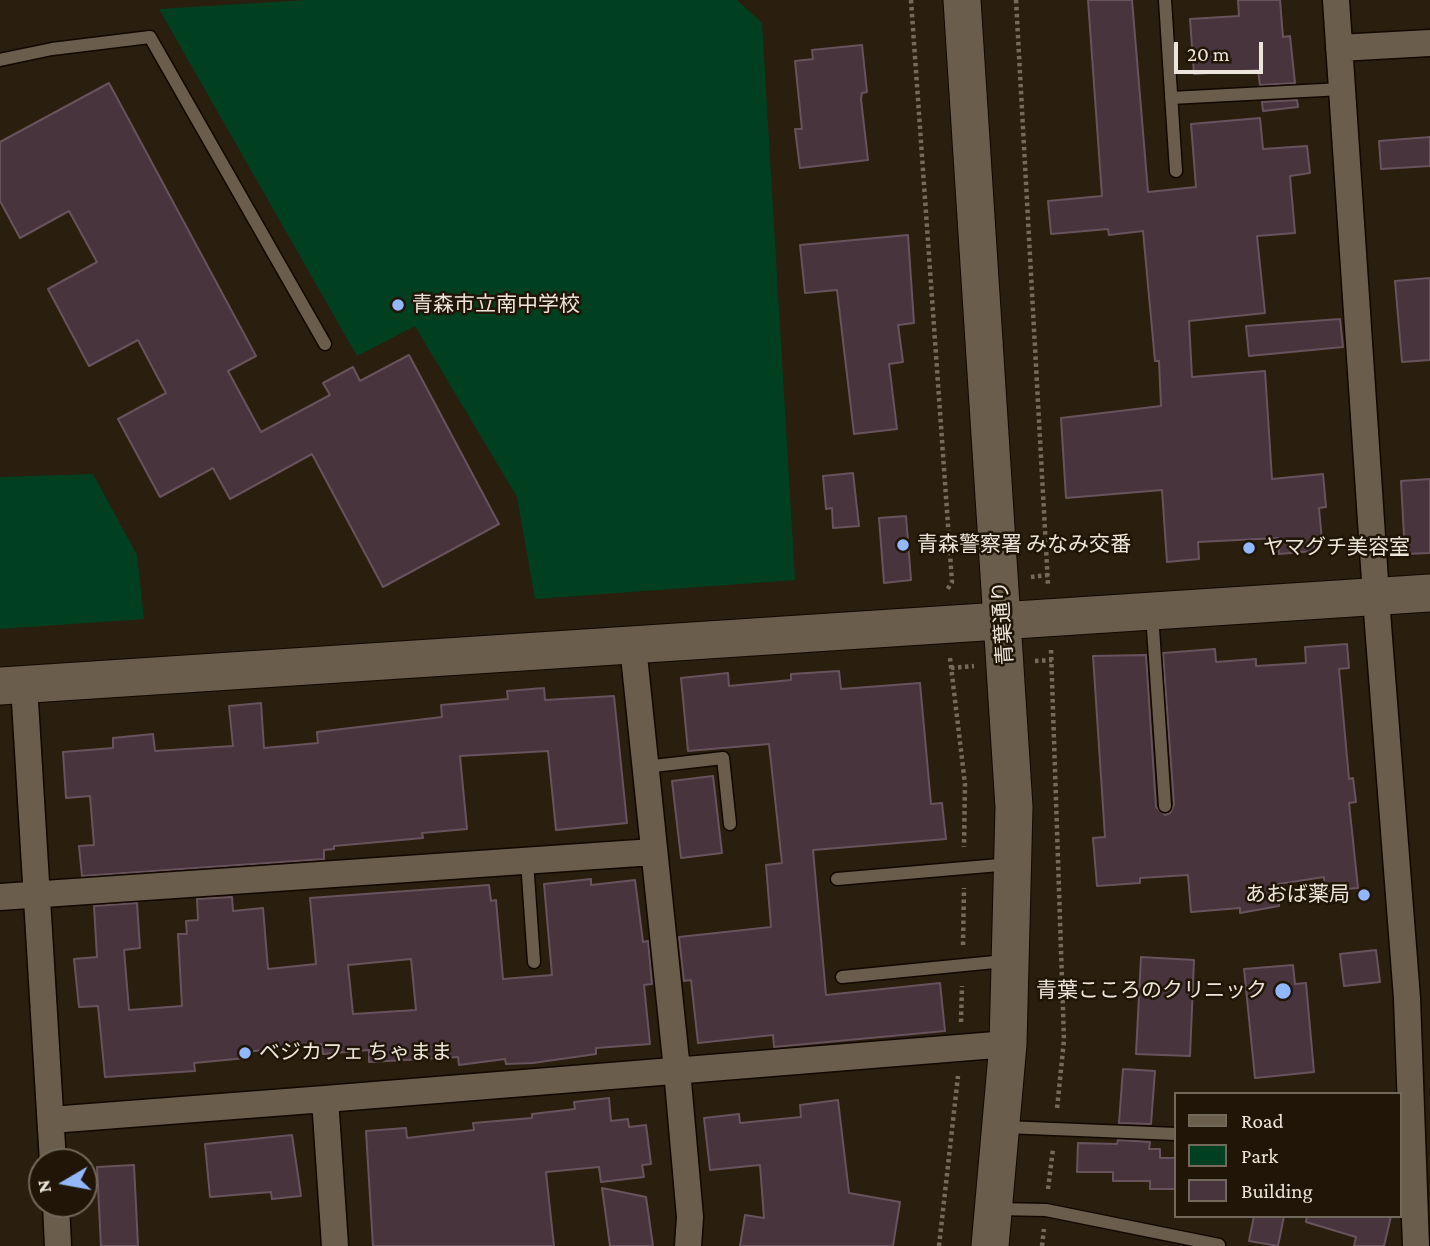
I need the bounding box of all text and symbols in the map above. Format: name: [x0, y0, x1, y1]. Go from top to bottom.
scale bar: [1178, 28, 1267, 72]
text: 20 m: [1187, 42, 1230, 66]
place label: 青森市立南中学校: [412, 292, 580, 318]
marker: 青森市立南中学校: [390, 297, 406, 313]
place label: 青森警察署 みなみ交番: [917, 532, 1131, 558]
place label: ヤマグチ美容室: [1263, 535, 1410, 561]
marker: 青森警察署 みなみ交番: [895, 537, 911, 553]
marker: ヤマグチ美容室: [1241, 540, 1257, 556]
street label: 青葉通り: [988, 580, 1018, 666]
place label: あおば薬局: [1245, 882, 1350, 908]
marker: あおば薬局: [1356, 887, 1372, 903]
place label: 青葉こころのクリニック: [1036, 978, 1267, 1004]
marker: 青葉こころのクリニック: [1273, 981, 1293, 1001]
place label: ベジカフェ ちゃまま: [259, 1040, 452, 1066]
marker: ベジカフェ ちゃまま: [237, 1045, 253, 1061]
legend: [1174, 1092, 1402, 1218]
text: Road: [1241, 1109, 1284, 1133]
text: Park: [1241, 1144, 1278, 1168]
north arrow: [28, 1148, 98, 1218]
text: N: [32, 1178, 55, 1195]
text: Building: [1241, 1179, 1313, 1203]

